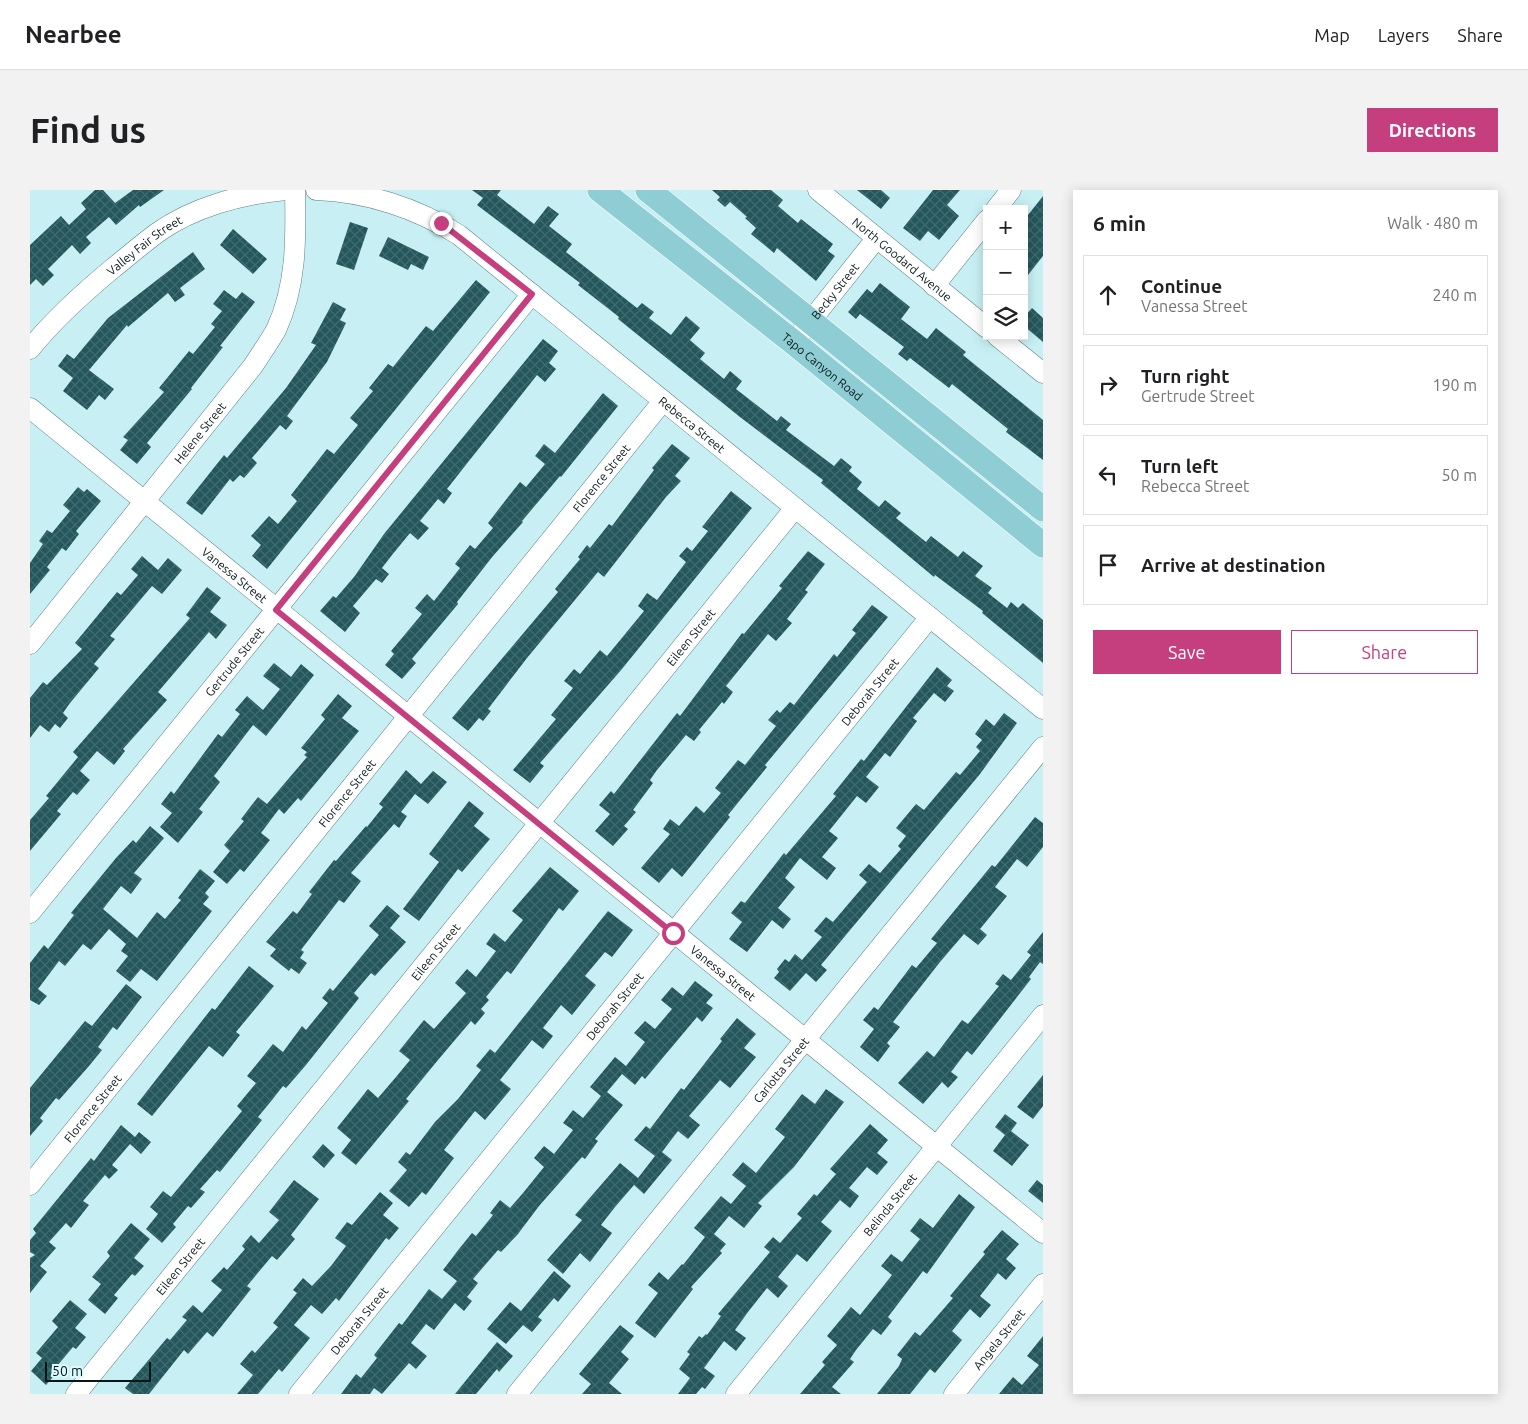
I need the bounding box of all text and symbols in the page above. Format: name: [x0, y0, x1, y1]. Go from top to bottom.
text: Nearbee: [25, 21, 122, 48]
text: Map: [1314, 25, 1350, 45]
text: Layers: [1378, 25, 1429, 45]
text: Share: [1457, 25, 1503, 45]
button: Directions: [1367, 108, 1498, 152]
text: Find us: [30, 110, 146, 150]
map controls: [983, 205, 1028, 340]
button: +: [983, 205, 1028, 250]
text: 6 min: [1093, 211, 1146, 235]
route end: [430, 212, 453, 235]
street label: Valley Fair Street: [104, 213, 184, 277]
text: Walk · 480 m: [1387, 214, 1478, 232]
street label: North Goodard Avenue: [850, 215, 955, 303]
button: −: [983, 250, 1028, 295]
street label: Becky Street: [808, 260, 861, 321]
text: Continue: [1141, 275, 1222, 297]
icon: ahead: [1094, 281, 1122, 309]
text: 240 m: [1432, 286, 1477, 304]
button: layers: [983, 295, 1028, 340]
text: Vanessa Street: [1141, 297, 1248, 315]
street label: Tapo Canyon Road: [780, 330, 866, 403]
text: Turn right: [1141, 365, 1229, 387]
icon: right: [1094, 371, 1122, 399]
text: 190 m: [1432, 376, 1477, 394]
text: Gertrude Street: [1141, 387, 1255, 405]
street label: Rebecca Street: [657, 394, 728, 455]
street label: Helene Street: [171, 399, 228, 466]
street label: Florence Street: [570, 441, 632, 514]
text: Turn left: [1141, 455, 1219, 477]
icon: left: [1094, 461, 1122, 489]
text: 50 m: [1441, 466, 1477, 484]
text: Rebecca Street: [1141, 477, 1249, 495]
street label: Vanessa Street: [200, 544, 270, 605]
icon: arrive: [1094, 551, 1122, 579]
text: Arrive at destination: [1141, 554, 1326, 576]
street label: Eileen Street: [664, 606, 717, 668]
street label: Gertrude Street: [202, 624, 266, 699]
button: Save: [1093, 630, 1281, 674]
button: Share: [1291, 630, 1478, 674]
street label: Deborah Street: [838, 655, 901, 728]
street label: Florence Street: [315, 756, 378, 829]
street label: Eileen Street: [408, 920, 462, 982]
route start: [662, 922, 685, 945]
street label: Vanessa Street: [688, 942, 759, 1003]
street label: Deborah Street: [583, 969, 646, 1042]
street label: Carlotta Street: [750, 1034, 811, 1105]
street label: Florence Street: [61, 1071, 123, 1144]
street label: Belinda Street: [860, 1170, 919, 1238]
street label: Eileen Street: [153, 1235, 207, 1297]
street label: Deborah Street: [328, 1284, 390, 1357]
street label: Angela Street: [970, 1306, 1027, 1372]
scale bar: [45, 1359, 151, 1382]
text: 50 m: [52, 1363, 83, 1379]

